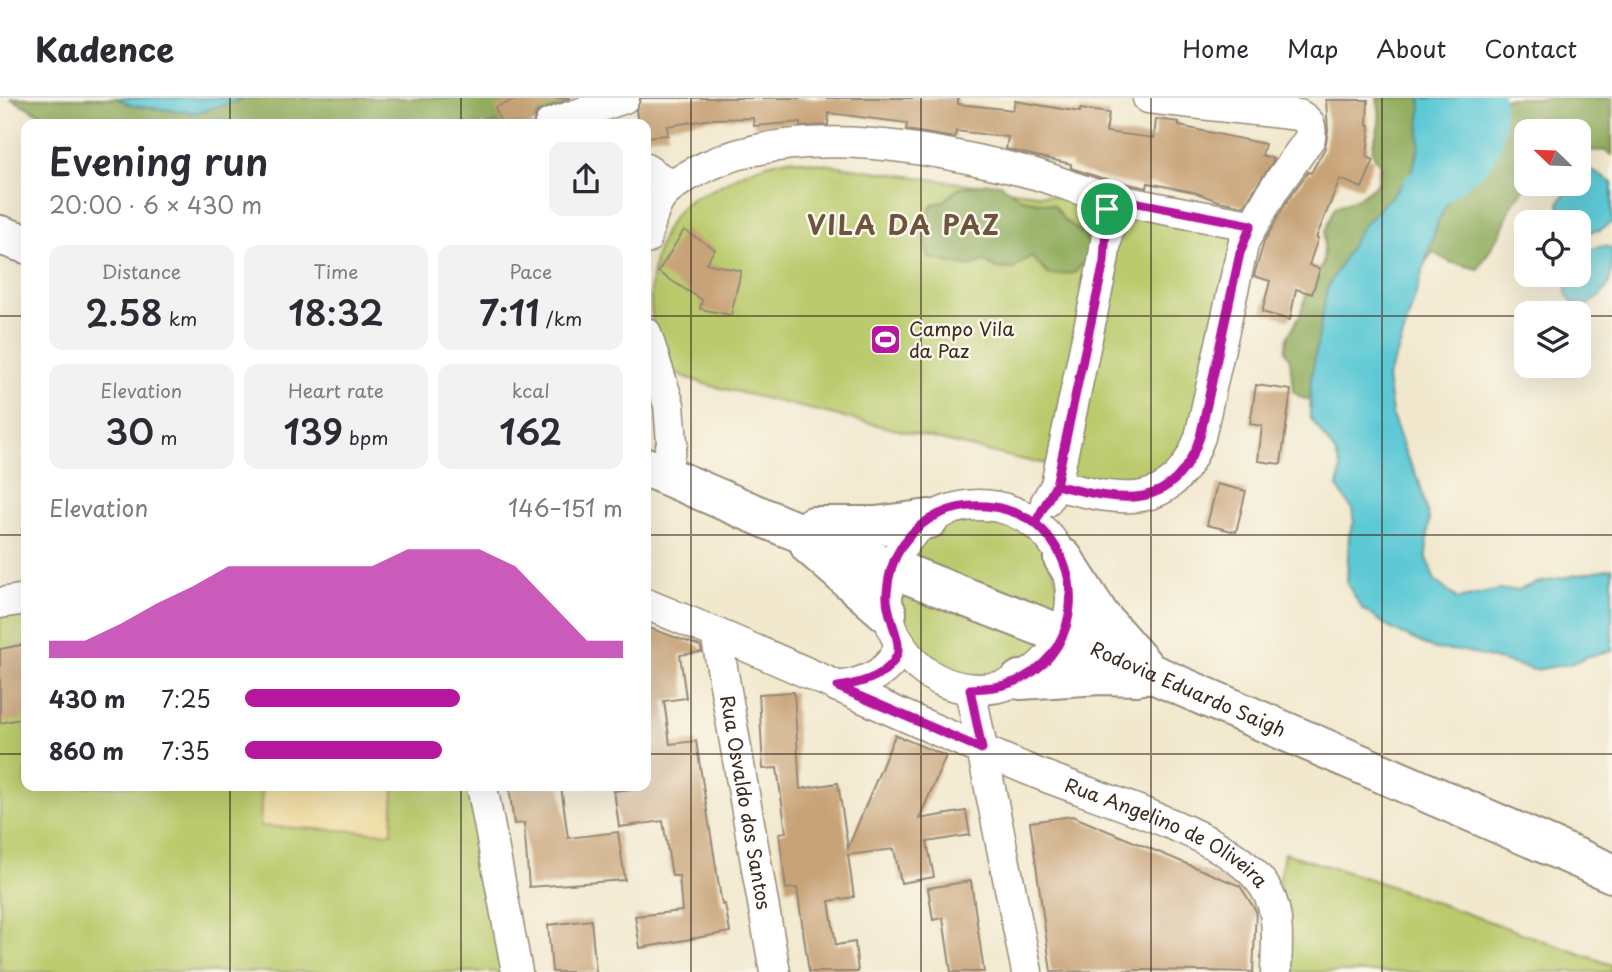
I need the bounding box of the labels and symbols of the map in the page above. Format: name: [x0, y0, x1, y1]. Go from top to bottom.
north arrow: [1514, 119, 1591, 196]
pin: [1077, 179, 1137, 239]
district label: VILA DA PAZ: [807, 205, 1001, 244]
place label: Campo Vila da Paz: [909, 314, 1014, 364]
sports icon: Campo Vila da Paz: [869, 323, 903, 357]
street label: Rodovia Eduardo Saigh: [1086, 634, 1291, 743]
street label: Rua Osvaldo dos Santos: [714, 693, 779, 912]
street label: Rua Angelino de Oliveira: [1061, 770, 1275, 893]

